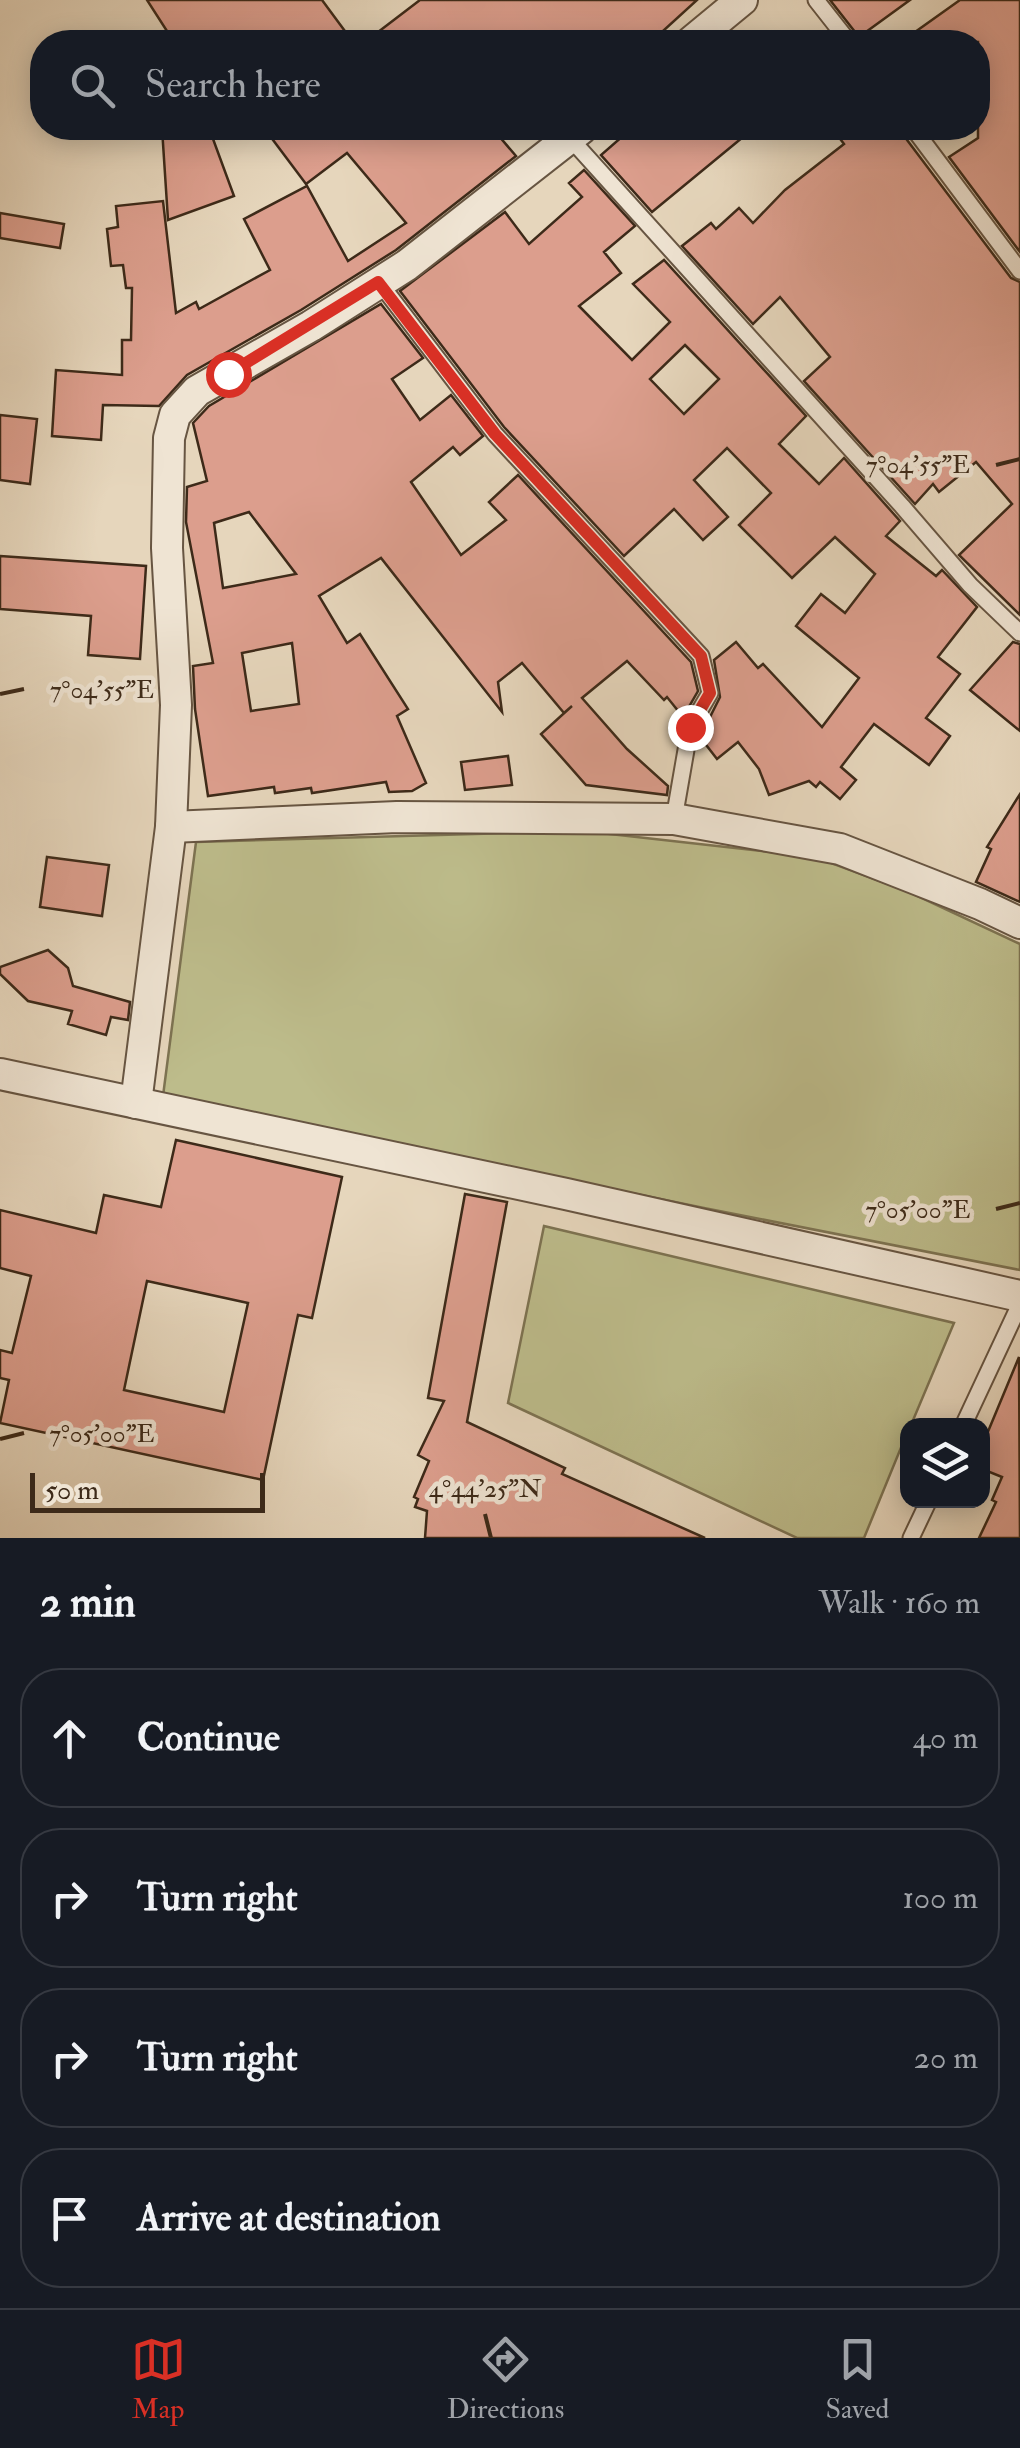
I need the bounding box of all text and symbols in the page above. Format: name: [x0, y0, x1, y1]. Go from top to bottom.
search box: [30, 30, 990, 140]
icon: search: [65, 58, 120, 113]
text: Search here: [145, 61, 321, 109]
route start: [206, 352, 252, 398]
text: 7°04'55"E: [866, 450, 970, 481]
text: 7°04'55"E: [50, 675, 154, 706]
route end: [668, 705, 714, 751]
text: 7°05'00"E: [865, 1195, 971, 1226]
map controls: [900, 1418, 990, 1508]
button: layers: [900, 1418, 990, 1508]
text: 7°05'00"E: [49, 1419, 155, 1450]
scale bar: [30, 1468, 265, 1512]
text: 50 m: [45, 1473, 99, 1508]
text: 4°44'25"N: [429, 1474, 542, 1505]
text: 2 min: [40, 1577, 136, 1629]
text: Walk · 160 m: [818, 1583, 980, 1623]
icon: ahead: [42, 1711, 97, 1766]
text: Continue: [137, 1714, 280, 1762]
text: 40 m: [913, 1718, 978, 1758]
icon: right: [42, 1871, 97, 1926]
text: Turn right: [137, 1874, 298, 1922]
text: 100 m: [902, 1878, 978, 1918]
icon: right: [42, 2031, 97, 2086]
text: Turn right: [137, 2034, 298, 2082]
text: 20 m: [914, 2038, 978, 2078]
icon: arrive: [42, 2191, 97, 2246]
text: Arrive at destination: [137, 2194, 441, 2242]
tab: Map: [131, 2332, 186, 2427]
tab: Directions: [447, 2332, 564, 2427]
tab: Saved: [825, 2332, 889, 2427]

